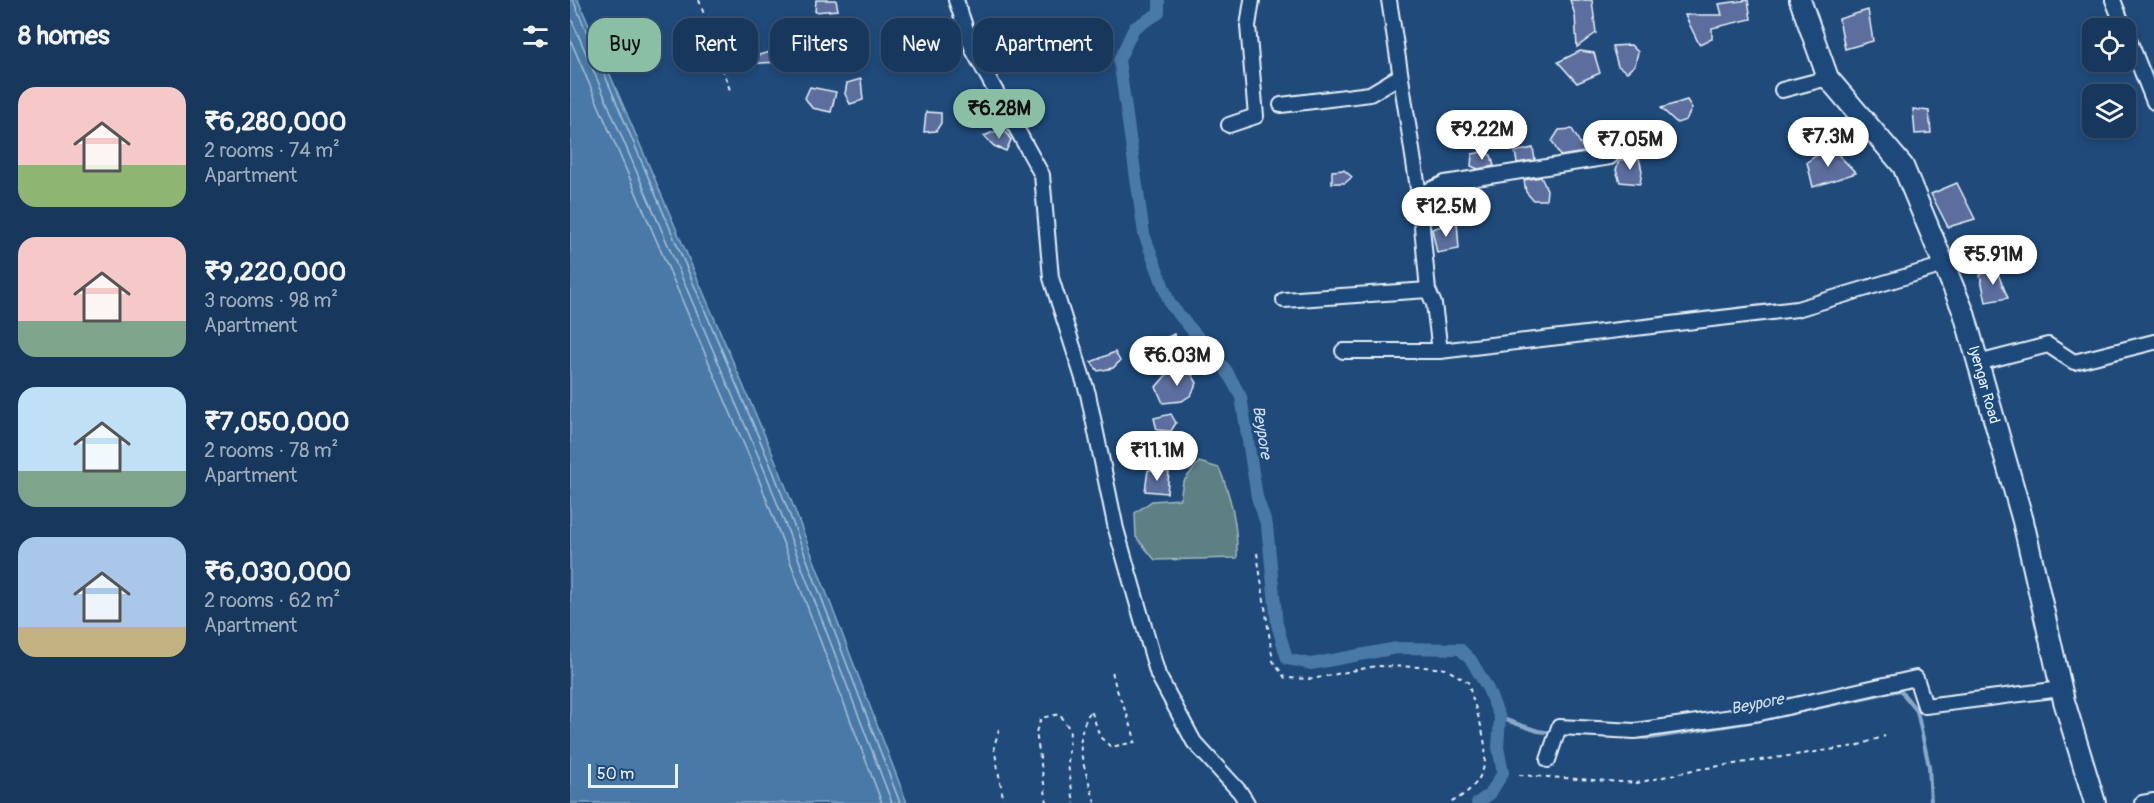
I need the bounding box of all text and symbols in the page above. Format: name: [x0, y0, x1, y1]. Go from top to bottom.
chip: Buy: [588, 18, 661, 72]
chip: Rent: [673, 18, 758, 72]
chip: Filters: [770, 18, 869, 72]
chip: New: [881, 18, 961, 72]
chip: Apartment: [973, 18, 1113, 72]
map controls: [2082, 18, 2136, 138]
button: locate: [2082, 18, 2136, 72]
text: 8 homes: [18, 20, 110, 52]
icon: filters: [519, 20, 552, 53]
button: layers: [2082, 84, 2136, 138]
pin: ₹6.28M: [950, 89, 1048, 140]
text: ₹6.28M: [967, 96, 1031, 121]
text: ₹6,280,000: [204, 106, 347, 138]
pin: ₹9.22M: [1433, 110, 1531, 161]
icon: home: [66, 111, 138, 183]
text: ₹9.22M: [1450, 117, 1514, 142]
pin: ₹7.3M: [1786, 117, 1870, 168]
pin: ₹7.05M: [1581, 120, 1679, 171]
text: ₹7.3M: [1802, 124, 1854, 149]
text: ₹7.05M: [1597, 127, 1663, 152]
text: 2 rooms · 74 m²: [204, 138, 340, 163]
text: Apartment: [204, 163, 297, 188]
pin: ₹12.5M: [1397, 187, 1495, 238]
text: ₹12.5M: [1416, 194, 1476, 219]
pin: ₹5.91M: [1944, 235, 2042, 286]
text: ₹5.91M: [1963, 242, 2023, 267]
text: ₹9,220,000: [204, 256, 346, 288]
icon: home: [66, 261, 138, 333]
text: 3 rooms · 98 m²: [204, 288, 338, 313]
text: Apartment: [204, 313, 297, 338]
pin: ₹6.03M: [1128, 336, 1226, 387]
text: ₹6.03M: [1143, 343, 1211, 368]
street label: Iyengar Road: [1964, 343, 2004, 426]
water label: Beypore: [1248, 404, 1276, 462]
text: ₹7,050,000: [204, 406, 349, 438]
icon: home: [66, 411, 138, 483]
pin: ₹11.1M: [1108, 431, 1206, 482]
text: 2 rooms · 78 m²: [204, 438, 338, 463]
text: ₹11.1M: [1130, 438, 1184, 463]
text: Apartment: [204, 463, 297, 488]
text: ₹6,030,000: [204, 556, 351, 588]
icon: home: [66, 561, 138, 633]
text: 2 rooms · 62 m²: [204, 588, 340, 613]
text: Apartment: [204, 613, 297, 638]
water label: Beypore: [1729, 689, 1787, 719]
scale bar: [588, 761, 678, 788]
text: 50 m: [597, 764, 634, 784]

